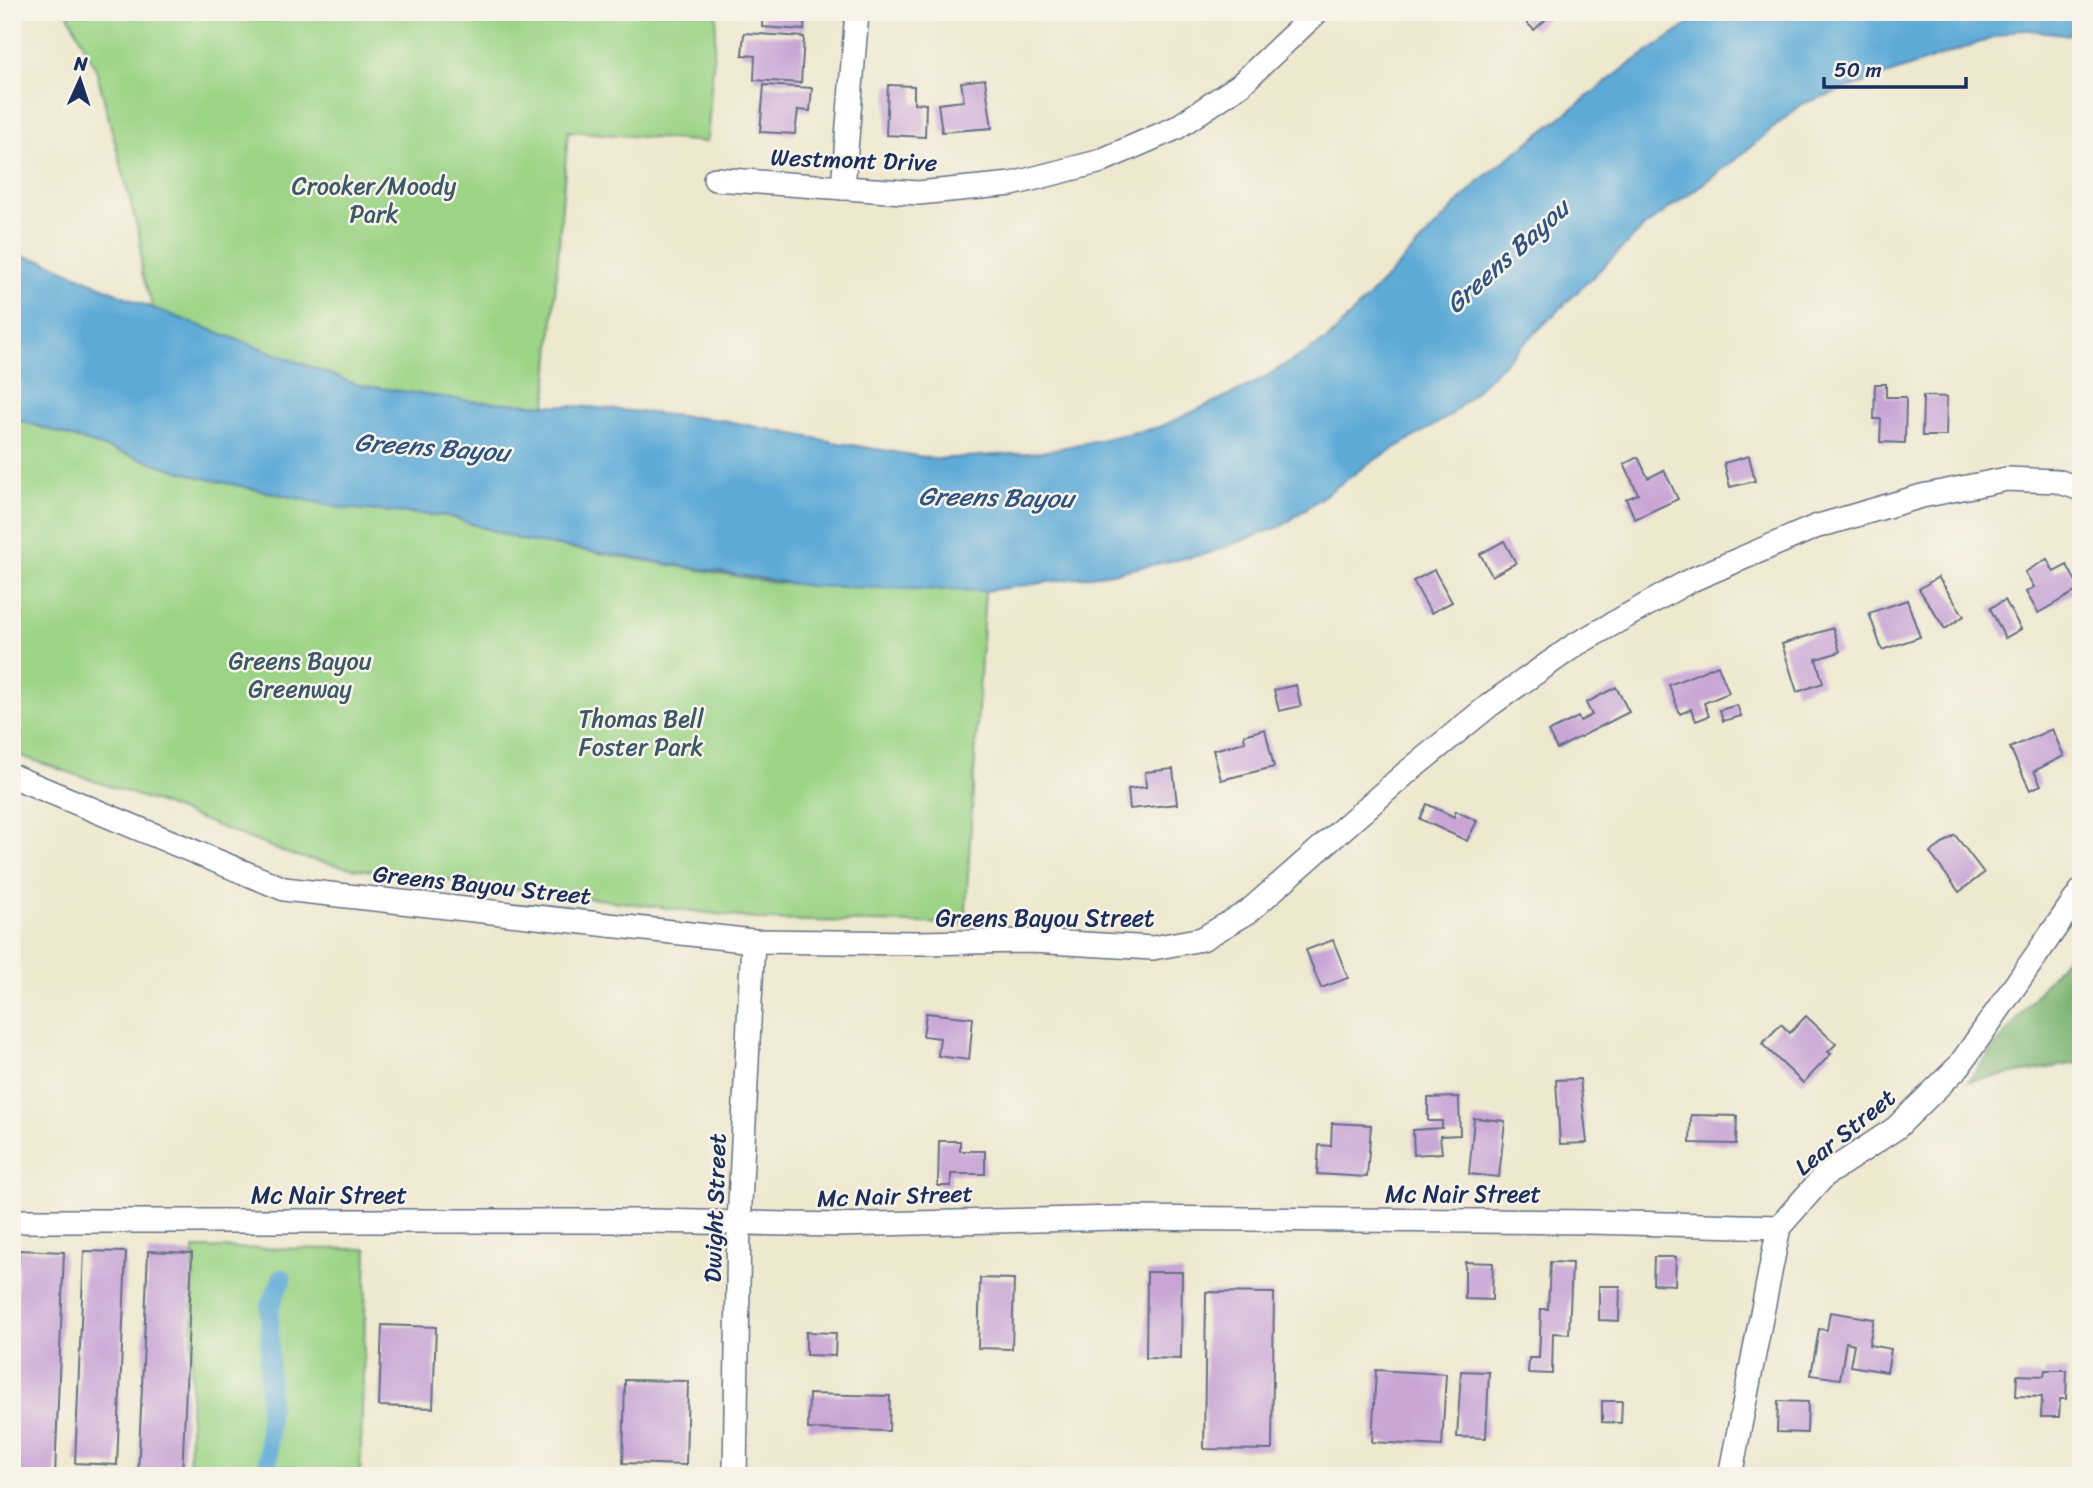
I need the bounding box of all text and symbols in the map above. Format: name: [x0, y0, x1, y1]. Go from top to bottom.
north arrow: [46, 46, 116, 116]
scale bar: [1824, 46, 1965, 90]
text: N: [72, 47, 89, 80]
text: 50 m: [1834, 51, 1882, 89]
street label: Westmont Drive: [770, 136, 938, 184]
park label: Crooker/Moody Park: [292, 165, 457, 235]
water label: Greens Bayou: [1434, 185, 1582, 325]
water label: Greens Bayou: [353, 419, 514, 476]
water label: Greens Bayou: [918, 473, 1077, 521]
park label: Greens Bayou Greenway: [228, 640, 372, 710]
park label: Thomas Bell Foster Park: [578, 698, 705, 768]
street label: Greens Bayou Street: [371, 853, 593, 917]
street label: Greens Bayou Street: [935, 897, 1155, 939]
street label: Lear Street: [1785, 1077, 1905, 1187]
street label: Dwight Street: [691, 1133, 739, 1283]
street label: Mc Nair Street: [816, 1172, 974, 1220]
street label: Mc Nair Street: [1385, 1173, 1541, 1215]
street label: Mc Nair Street: [251, 1174, 407, 1216]

